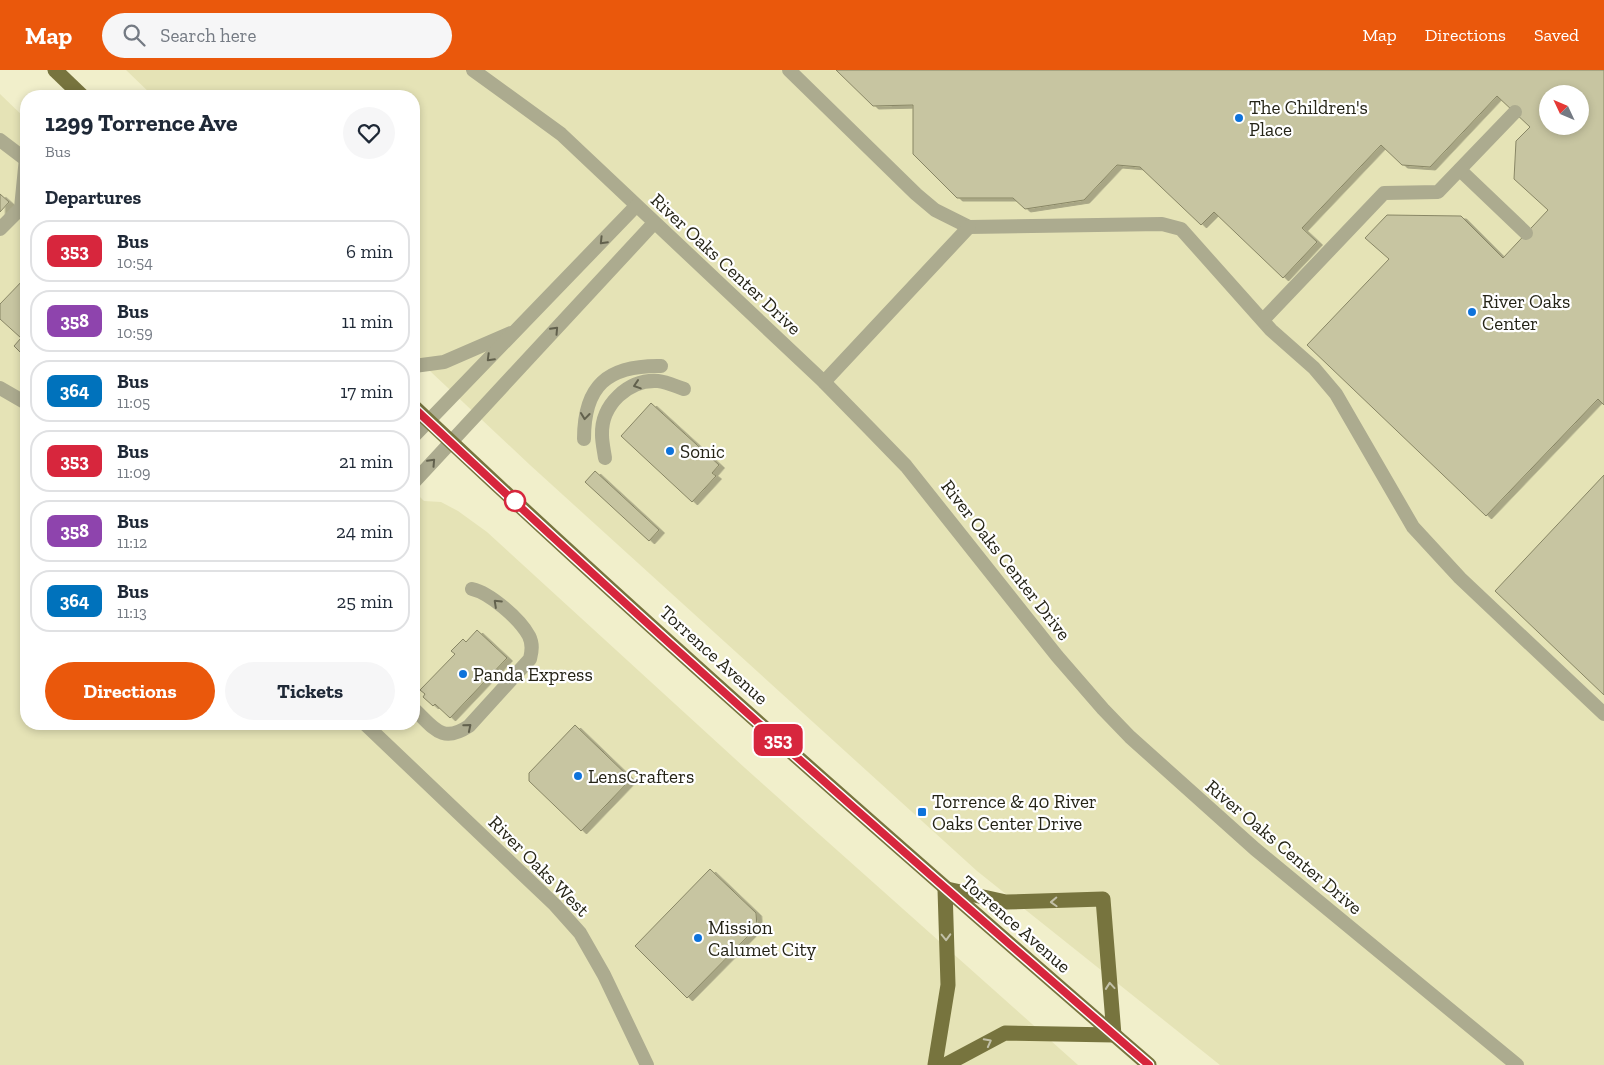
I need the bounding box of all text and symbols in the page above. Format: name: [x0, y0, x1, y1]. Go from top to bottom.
search box: [102, 13, 452, 58]
text: Map: [25, 21, 72, 50]
icon: search: [120, 21, 148, 49]
text: Search here: [160, 24, 257, 47]
text: Map: [1362, 24, 1397, 46]
text: Directions: [1425, 24, 1506, 46]
text: Saved: [1534, 24, 1579, 46]
north arrow: [1539, 85, 1589, 135]
map controls: [1539, 85, 1589, 135]
place label: The Children's Place: [1249, 96, 1368, 141]
button: heart: [343, 107, 395, 159]
text: 1299 Torrence Ave: [45, 108, 238, 137]
marker: The Children's Place: [1233, 112, 1245, 124]
text: Bus: [45, 142, 71, 161]
text: Departures: [45, 186, 141, 209]
street label: River Oaks Center Drive: [646, 188, 806, 340]
text: Bus: [117, 230, 149, 253]
one-way arrow: [600, 236, 609, 245]
text: 353: [60, 240, 89, 262]
text: 6 min: [346, 240, 393, 263]
text: 10:54: [117, 253, 153, 272]
place label: River Oaks Center: [1482, 290, 1570, 335]
text: Bus: [117, 300, 149, 323]
marker: River Oaks Center: [1466, 306, 1478, 318]
text: 358: [60, 310, 89, 332]
text: 11 min: [341, 310, 393, 333]
text: 10:59: [117, 323, 153, 342]
one-way arrow: [549, 326, 558, 335]
one-way arrow: [487, 353, 496, 362]
text: Bus: [117, 370, 149, 393]
one-way arrow: [633, 379, 642, 389]
text: 364: [60, 380, 89, 402]
text: 17 min: [340, 380, 393, 403]
text: 11:05: [117, 393, 150, 412]
one-way arrow: [580, 413, 591, 421]
text: Bus: [117, 440, 149, 463]
place label: Sonic: [680, 440, 725, 463]
marker: Sonic: [664, 445, 676, 457]
text: 353: [60, 450, 89, 472]
text: 21 min: [339, 450, 393, 473]
one-way arrow: [426, 459, 435, 468]
text: 11:09: [117, 463, 151, 482]
street label: River Oaks Center Drive: [936, 475, 1076, 645]
unlabelled marker: [504, 490, 526, 512]
text: Bus: [117, 510, 149, 533]
text: 358: [60, 520, 89, 542]
text: 24 min: [336, 520, 393, 543]
text: 11:12: [117, 533, 147, 552]
text: Bus: [117, 580, 149, 603]
text: 364: [60, 590, 89, 612]
text: 25 min: [337, 590, 393, 613]
one-way arrow: [493, 600, 502, 609]
street label: Torrence Avenue: [655, 600, 773, 710]
text: 11:13: [117, 603, 147, 622]
button: Directions: [45, 662, 215, 720]
button: Tickets: [225, 662, 395, 720]
place label: Panda Express: [473, 663, 593, 686]
marker: Panda Express: [457, 668, 469, 680]
one-way arrow: [462, 723, 471, 732]
line badge: 353: [749, 724, 807, 756]
text: 353: [764, 729, 792, 751]
place label: LensCrafters: [588, 765, 694, 788]
marker: LensCrafters: [572, 770, 584, 782]
street label: River Oaks Center Drive: [1201, 775, 1367, 919]
place label: Torrence & 40 River Oaks Center Drive: [932, 790, 1097, 835]
marker: Torrence & 40 River Oaks Center Drive: [916, 806, 928, 818]
street label: River Oaks West: [484, 811, 594, 921]
street label: Torrence Avenue: [956, 870, 1076, 978]
one-way arrow: [1050, 896, 1058, 907]
place label: Mission Calumet City: [708, 916, 816, 961]
marker: Mission Calumet City: [692, 932, 704, 944]
one-way arrow: [941, 934, 952, 942]
one-way arrow: [1105, 982, 1116, 990]
one-way arrow: [983, 1038, 992, 1048]

